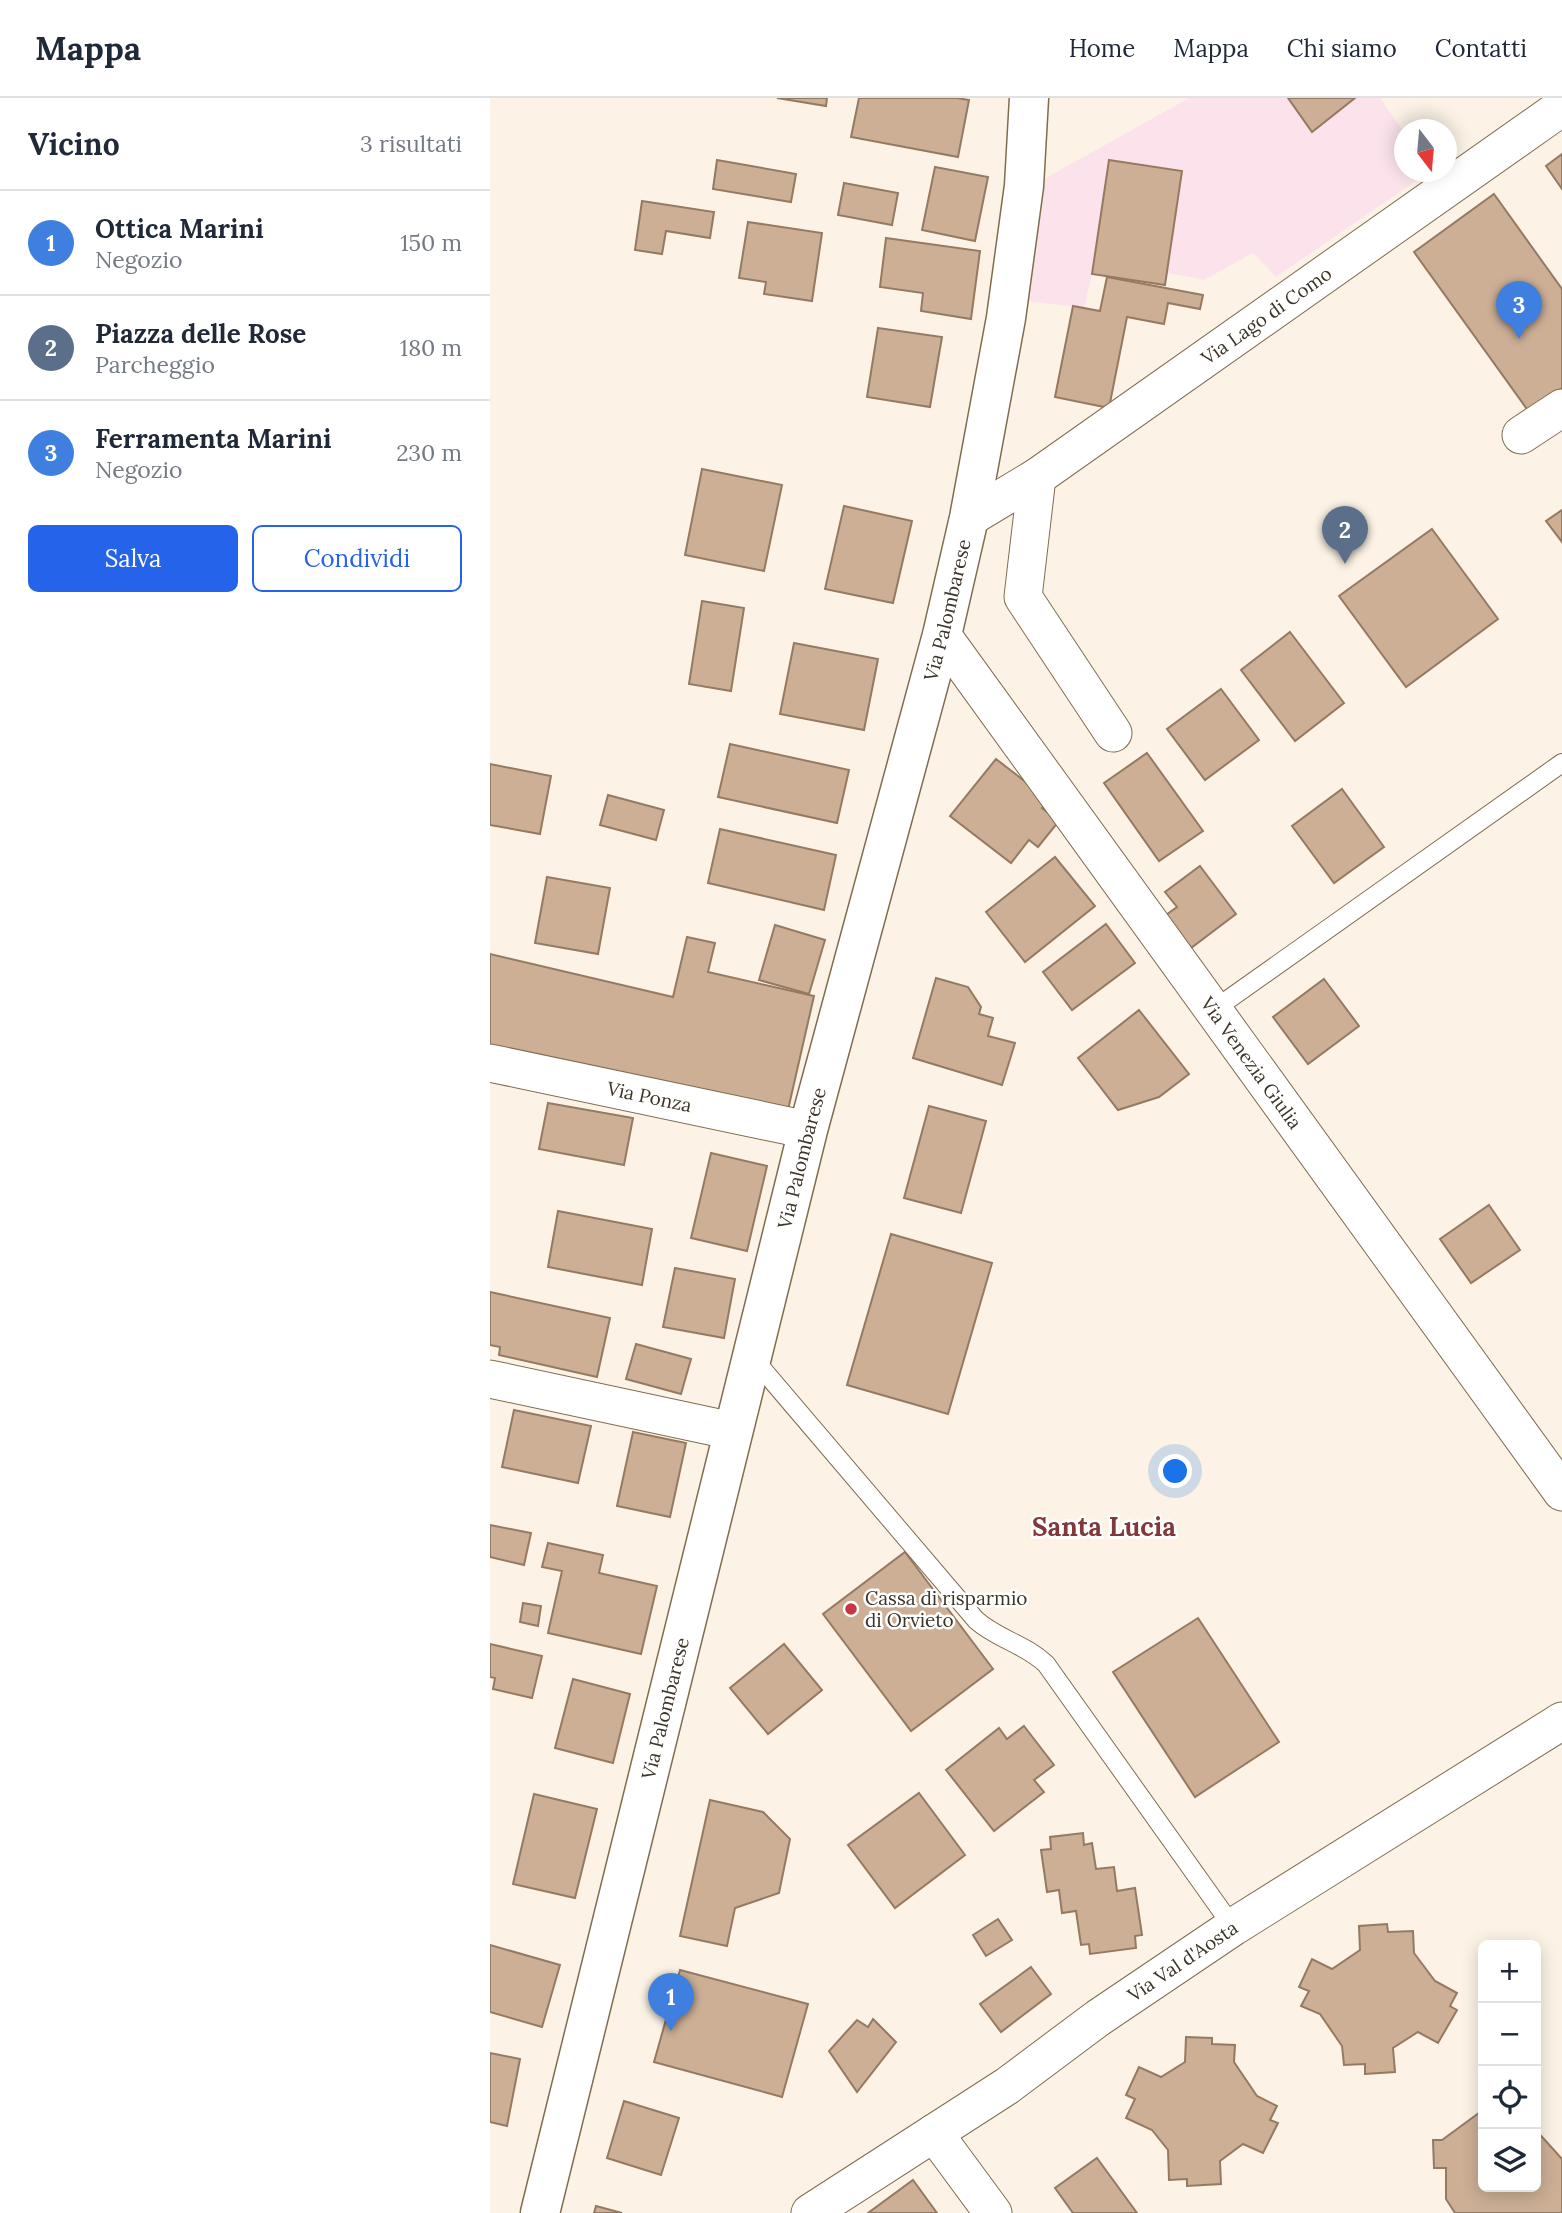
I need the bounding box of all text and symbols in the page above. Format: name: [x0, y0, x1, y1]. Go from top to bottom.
text: Mappa: [35, 27, 141, 69]
text: Home: [1069, 33, 1135, 64]
text: Mappa: [1173, 33, 1249, 64]
text: Chi siamo: [1287, 33, 1397, 64]
text: Contatti: [1435, 33, 1527, 64]
north arrow: [1394, 119, 1457, 182]
text: Vicino: [28, 125, 120, 163]
text: 3 risultati: [360, 129, 462, 158]
text: Ottica Marini: [95, 212, 264, 245]
text: 1: [46, 228, 56, 257]
text: 150 m: [400, 228, 462, 257]
text: Negozio: [95, 245, 183, 274]
street label: Via Lago di Como: [1196, 261, 1336, 370]
pin: 3: [1496, 281, 1542, 339]
text: Piazza delle Rose: [95, 317, 306, 350]
text: 2: [45, 333, 57, 362]
text: 180 m: [400, 333, 462, 362]
text: Parcheggio: [95, 350, 215, 379]
text: Ferramenta Marini: [95, 422, 332, 455]
text: 3: [45, 438, 57, 467]
text: 230 m: [396, 438, 462, 467]
text: Negozio: [95, 455, 183, 484]
pin: 2: [1322, 506, 1368, 564]
button: Salva: [28, 525, 238, 592]
button: Condividi: [252, 525, 462, 592]
street label: Via Palombarese: [918, 537, 976, 685]
street label: Via Venezia Giulia: [1195, 991, 1307, 1134]
street label: Via Ponza: [604, 1076, 694, 1117]
street label: Via Palombarese: [772, 1084, 831, 1232]
your location: [1158, 1454, 1192, 1488]
district label: Santa Lucia: [1032, 1510, 1176, 1543]
place label: Cassa di risparmio di Orvieto: [865, 1586, 1027, 1632]
marker: Cassa di risparmio di Orvieto: [843, 1601, 859, 1617]
street label: Via Palombarese: [636, 1635, 694, 1783]
street label: Via Val d'Aosta: [1122, 1915, 1242, 2007]
map controls: [1478, 1940, 1541, 2192]
button: +: [1478, 1940, 1541, 2003]
pin: 1: [648, 1973, 694, 2031]
button: −: [1478, 2003, 1541, 2066]
button: locate: [1478, 2066, 1541, 2129]
button: layers: [1478, 2129, 1541, 2192]

